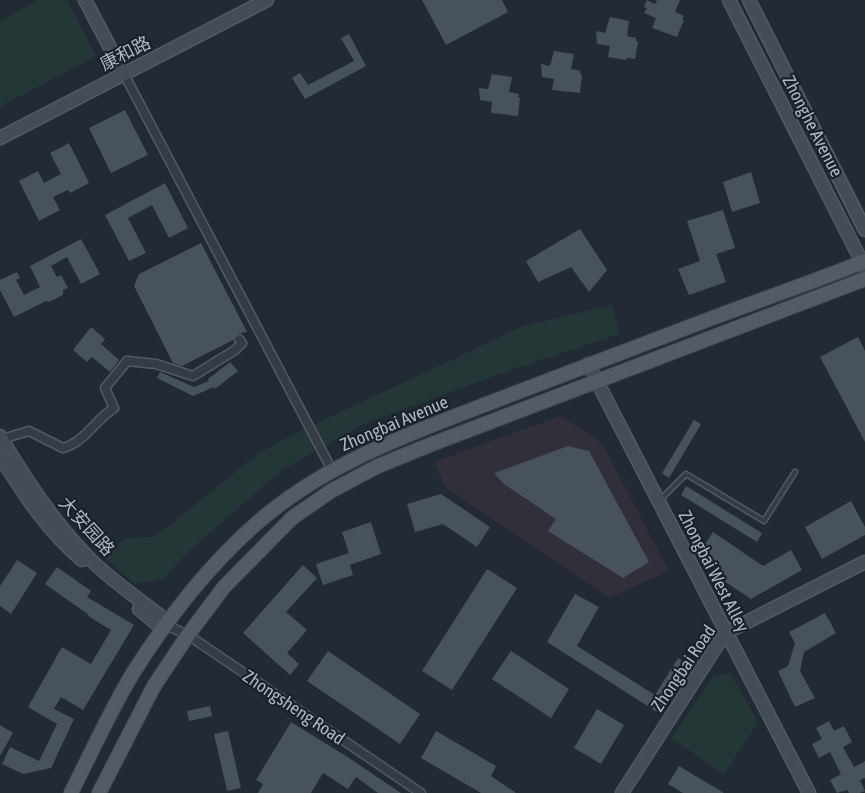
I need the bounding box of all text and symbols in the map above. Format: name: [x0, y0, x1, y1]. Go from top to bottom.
street label: 康和路: [96, 31, 154, 75]
street label: Zhonghe Avenue: [778, 72, 848, 180]
street label: Zhongbai Avenue: [337, 391, 451, 455]
street label: 大安园路: [55, 492, 119, 560]
street label: Zhongbai West Alley: [674, 507, 754, 635]
street label: Zhongbai Road: [646, 621, 720, 715]
street label: Zhongsheng Road: [239, 665, 349, 749]

